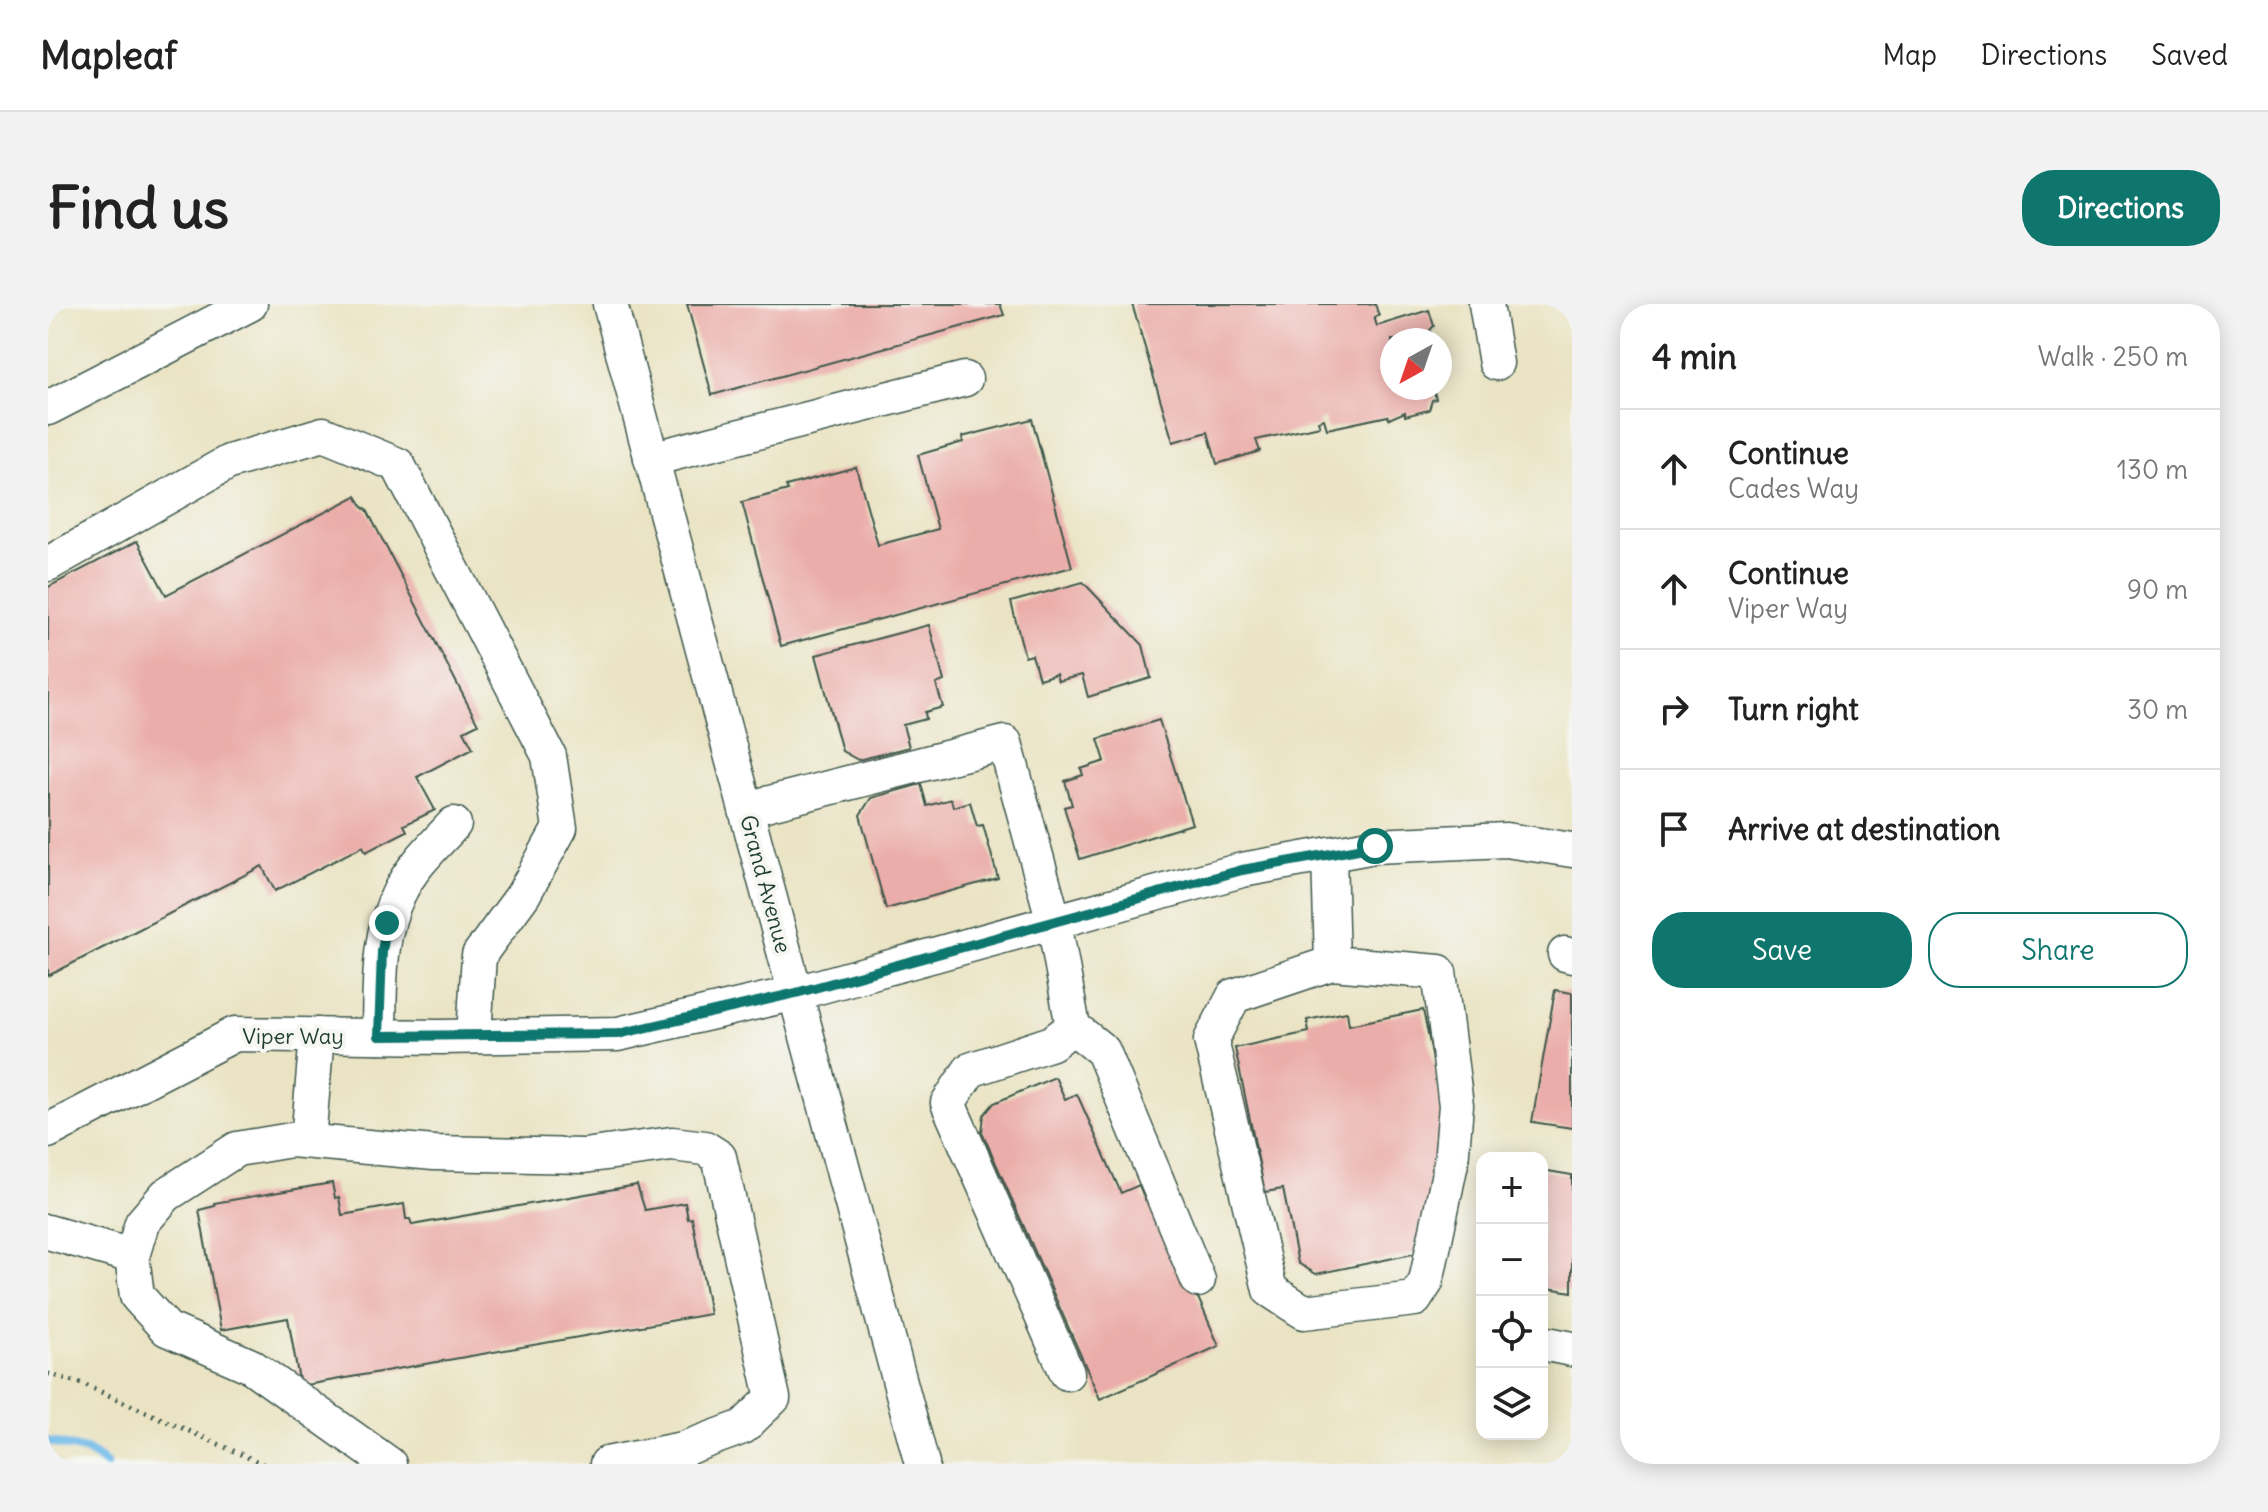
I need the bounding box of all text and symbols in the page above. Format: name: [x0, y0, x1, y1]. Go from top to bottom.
text: Mapleaf: [40, 32, 177, 79]
text: Map: [1882, 37, 1937, 73]
text: Directions: [1981, 37, 2107, 73]
text: Saved: [2151, 37, 2228, 73]
button: Directions: [2022, 170, 2220, 246]
text: Find us: [48, 173, 229, 243]
north arrow: [1380, 328, 1452, 400]
text: 4 min: [1652, 335, 1737, 378]
text: Walk · 250 m: [2038, 340, 2188, 373]
text: Continue: [1728, 434, 1849, 472]
icon: ahead: [1652, 447, 1696, 491]
text: 130 m: [2117, 453, 2188, 486]
text: Cades Way: [1728, 472, 1859, 505]
text: Continue: [1728, 554, 1849, 592]
icon: ahead: [1652, 567, 1696, 611]
text: 90 m: [2127, 573, 2188, 606]
text: Viper Way: [1728, 592, 1848, 625]
icon: right: [1652, 687, 1696, 731]
text: Turn right: [1728, 690, 1859, 728]
text: 30 m: [2127, 693, 2188, 726]
icon: arrive: [1652, 807, 1696, 851]
text: Arrive at destination: [1728, 810, 2000, 848]
street label: Grand Avenue: [734, 812, 798, 956]
route start: [1357, 828, 1393, 864]
route end: [369, 905, 405, 941]
button: Save: [1652, 912, 1912, 988]
button: Share: [1928, 912, 2188, 988]
street label: Viper Way: [242, 1022, 344, 1050]
map controls: [1476, 1152, 1548, 1440]
button: +: [1476, 1152, 1548, 1224]
button: −: [1476, 1224, 1548, 1296]
button: locate: [1476, 1296, 1548, 1368]
button: layers: [1476, 1368, 1548, 1440]

